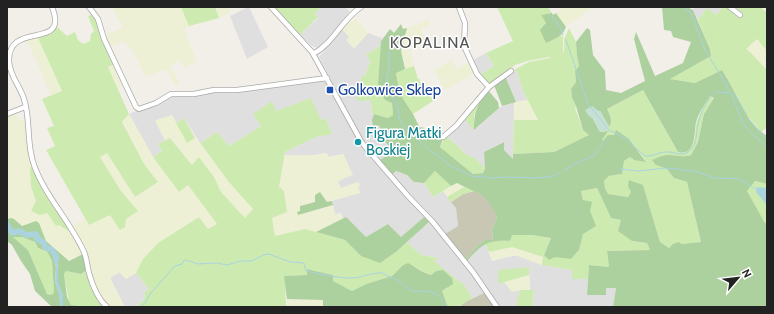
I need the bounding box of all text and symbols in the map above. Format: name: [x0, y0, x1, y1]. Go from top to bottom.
district label: KOPALINA: [390, 33, 470, 52]
place label: Golkowice Sklep: [338, 81, 441, 99]
marker: Golkowice Sklep: [325, 85, 335, 95]
place label: Figura Matki Boskiej: [366, 124, 442, 159]
marker: Figura Matki Boskiej: [353, 137, 363, 147]
north arrow: [718, 258, 758, 298]
text: N: [739, 267, 755, 280]

